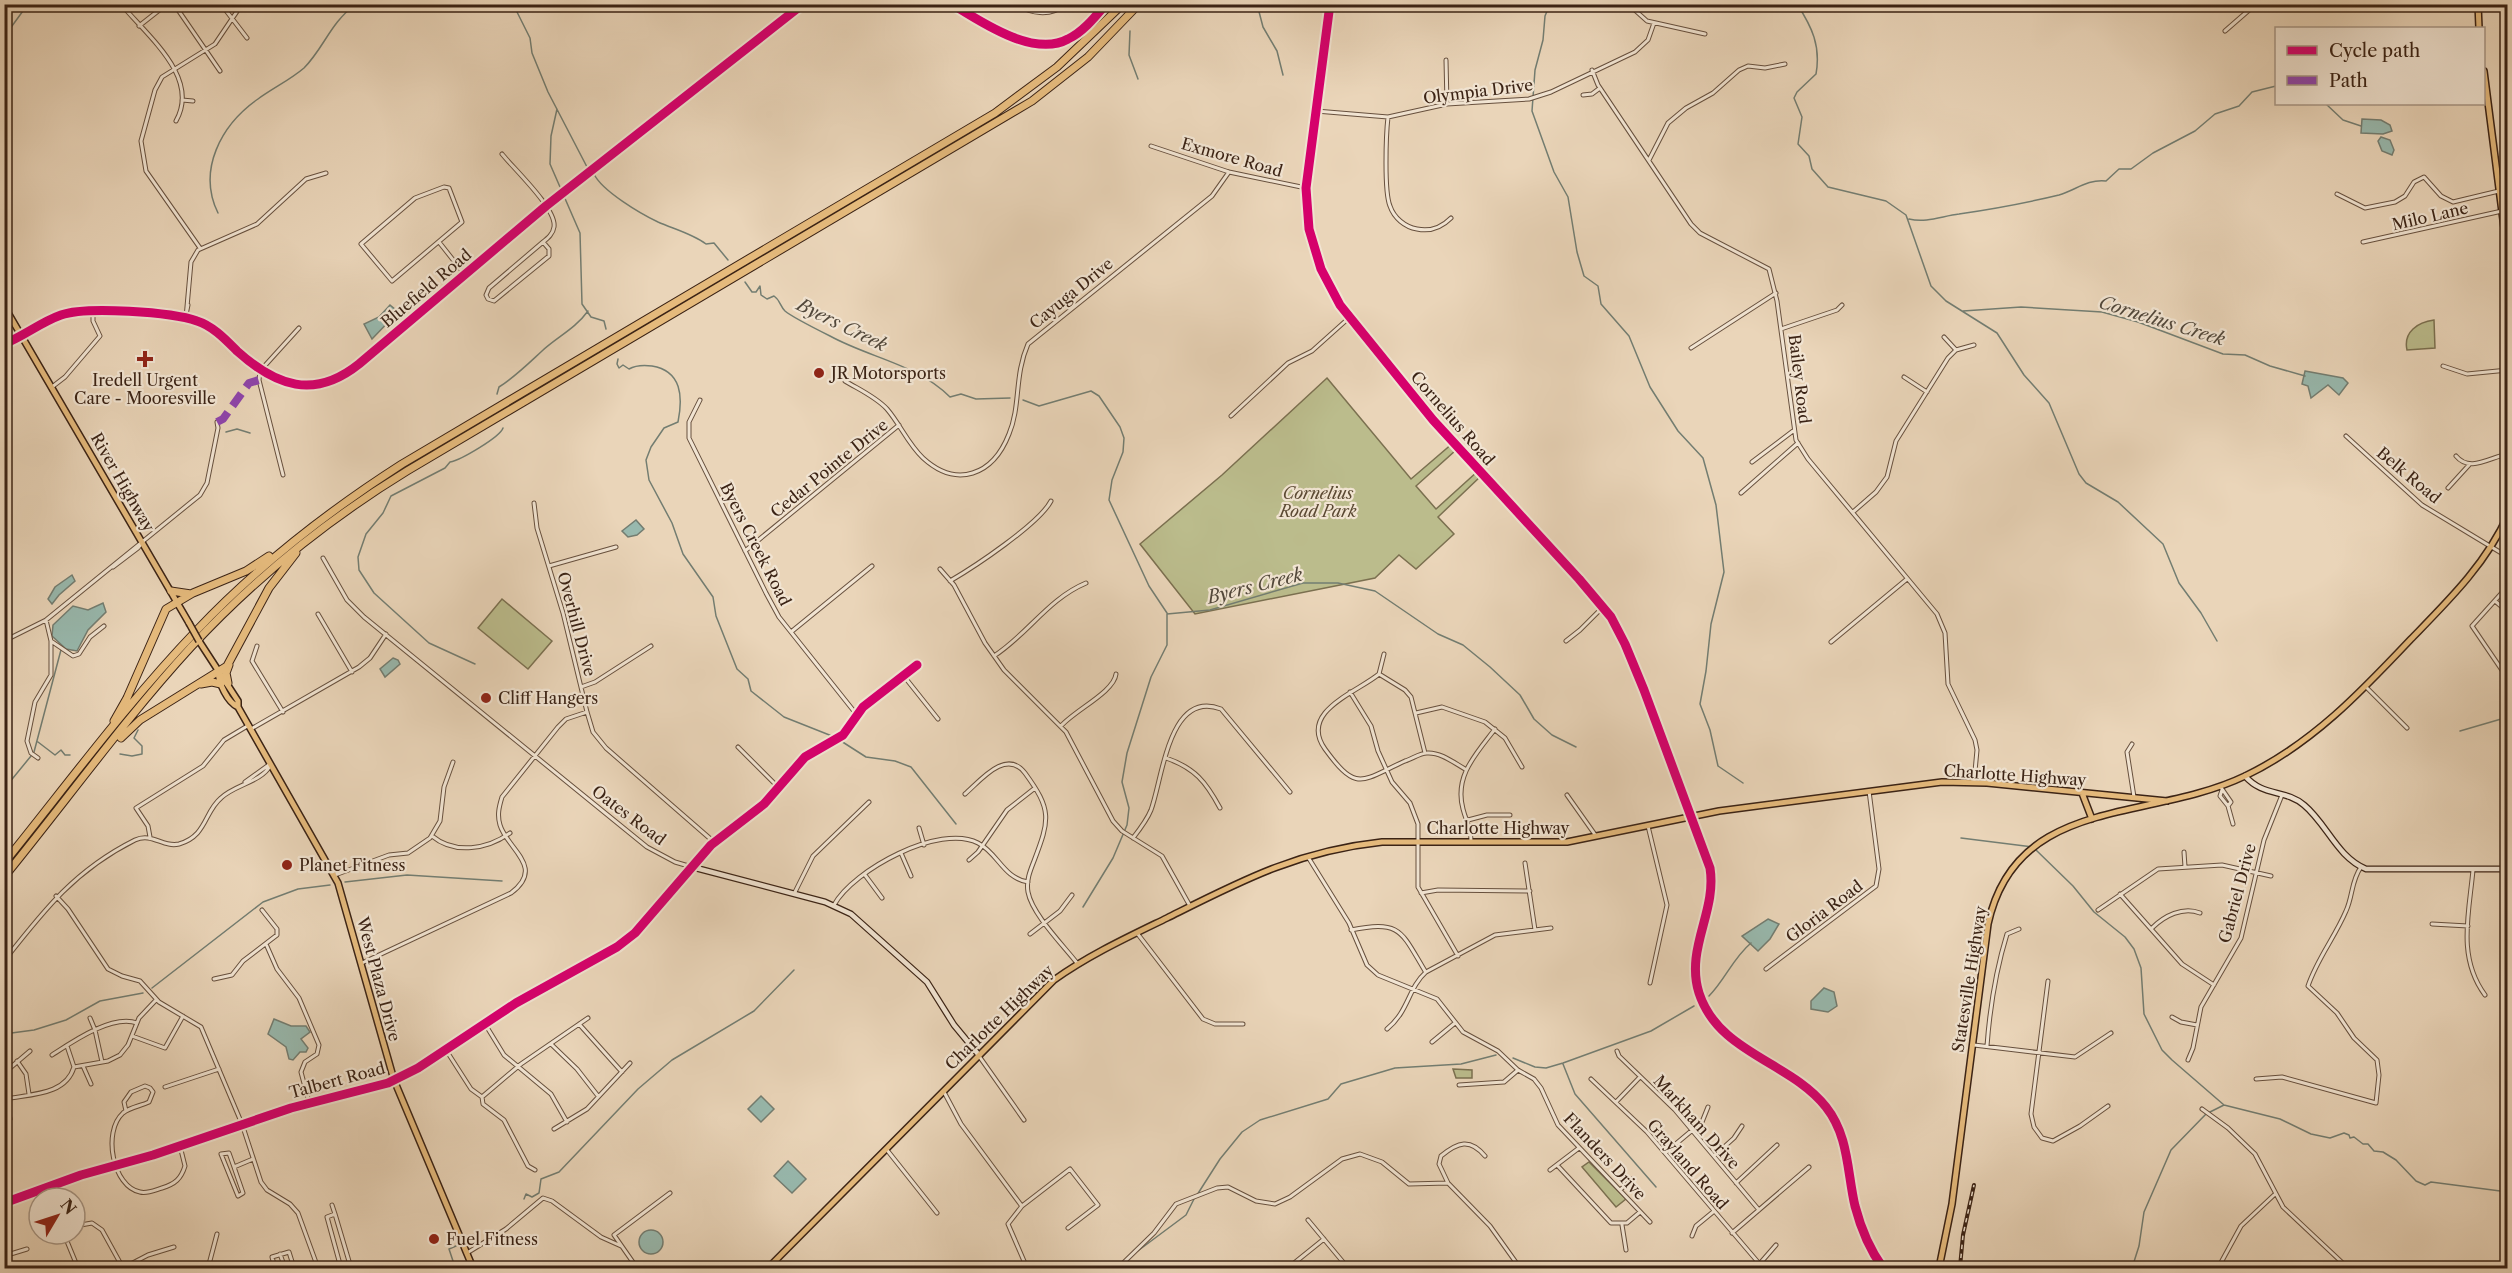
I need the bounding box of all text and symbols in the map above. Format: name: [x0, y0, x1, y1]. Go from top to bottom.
legend: [2275, 27, 2485, 105]
text: Cycle path: [2329, 40, 2420, 62]
text: Path: [2329, 70, 2368, 92]
street label: Olympia Drive: [1422, 74, 1534, 108]
street label: Exmore Road: [1179, 133, 1285, 181]
street label: Milo Lane: [2390, 198, 2470, 234]
street label: Bluefield Road: [377, 244, 476, 332]
street label: Cayuga Drive: [1025, 253, 1117, 333]
water label: Cornelius Creek: [2096, 291, 2228, 351]
water label: Byers Creek: [792, 293, 891, 357]
street label: Bailey Road: [1785, 333, 1815, 425]
marker: Iredell Urgent Care - Mooresville: [136, 350, 154, 368]
place label: JR Motorsports: [828, 363, 946, 383]
marker: JR Motorsports: [812, 366, 826, 380]
street label: Cornelius Road: [1407, 367, 1499, 469]
place label: Iredell Urgent Care - Mooresville: [74, 370, 216, 408]
street label: Cedar Pointe Drive: [766, 414, 892, 522]
street label: River Highway: [87, 429, 160, 536]
street label: Belk Road: [2373, 442, 2445, 508]
street label: Byers Creek Road: [716, 479, 796, 609]
park label: Cornelius Road Park: [1277, 483, 1357, 521]
water label: Byers Creek: [1203, 563, 1306, 609]
street label: Overhill Drive: [553, 570, 601, 679]
place label: Cliff Hangers: [498, 688, 598, 708]
marker: Cliff Hangers: [479, 691, 493, 705]
street label: Charlotte Highway: [1943, 760, 2088, 790]
street label: Oates Road: [588, 781, 670, 849]
street label: Charlotte Highway: [1427, 818, 1571, 838]
street label: Gabriel Drive: [2214, 841, 2260, 945]
place label: Planet Fitness: [299, 855, 405, 875]
marker: Planet Fitness: [280, 858, 294, 872]
street label: Gloria Road: [1782, 875, 1867, 946]
street label: Statesville Highway: [1948, 903, 1991, 1054]
street label: West Plaza Drive: [353, 914, 405, 1043]
street label: Charlotte Highway: [941, 959, 1058, 1074]
street label: Talbert Road: [287, 1058, 387, 1102]
street label: Markham Drive: [1650, 1071, 1744, 1173]
street label: Flanders Drive: [1560, 1108, 1650, 1204]
street label: Grayland Road: [1643, 1115, 1733, 1213]
north arrow: [27, 1186, 87, 1246]
text: N: [57, 1195, 81, 1218]
place label: Fuel Fitness: [446, 1229, 538, 1249]
marker: Fuel Fitness: [427, 1232, 441, 1246]

